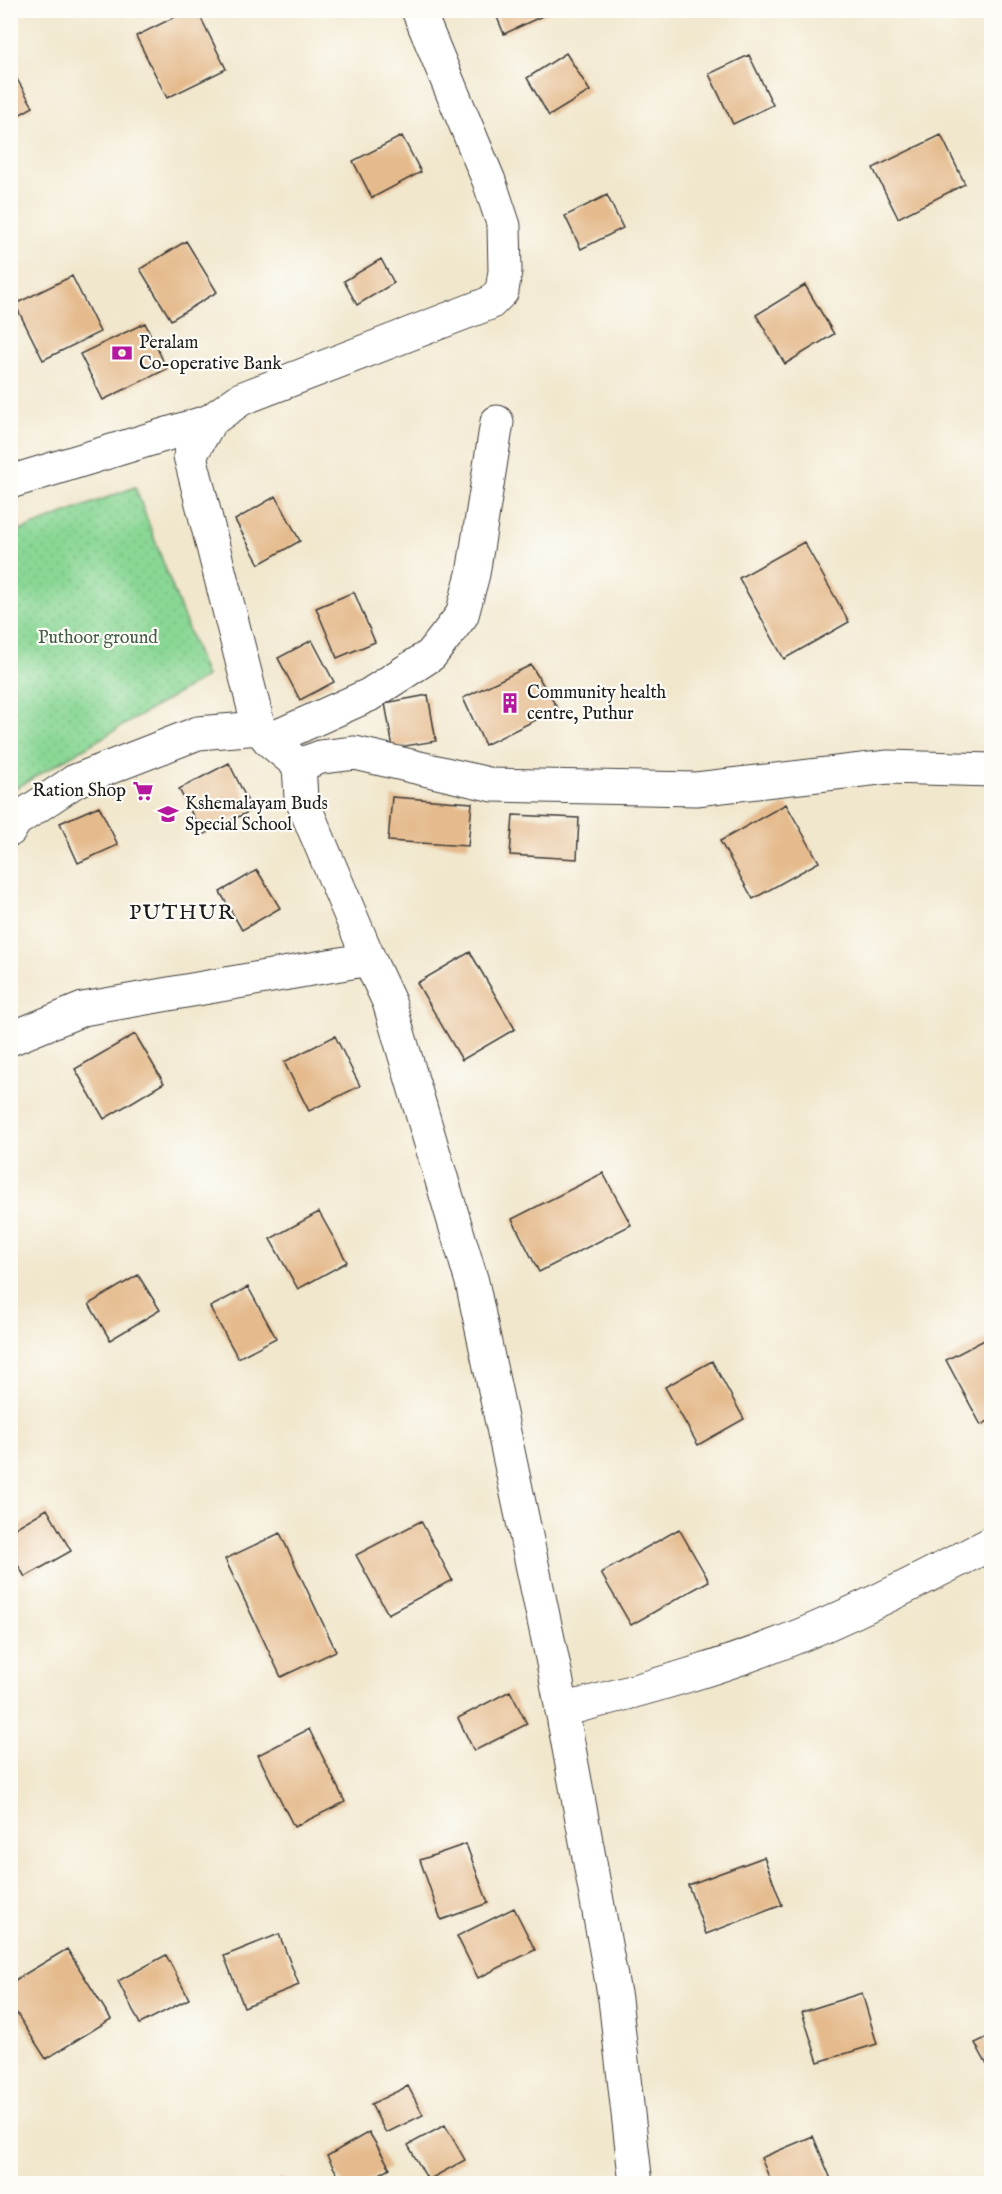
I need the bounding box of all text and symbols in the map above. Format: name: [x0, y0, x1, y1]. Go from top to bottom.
place label: Peralam Co-operative Bank: [139, 332, 282, 376]
bank icon: Peralam Co-operative Bank: [110, 341, 134, 365]
park label: Puthoor ground: [38, 627, 158, 650]
place label: Community health centre, Puthur: [527, 682, 667, 726]
building icon: Community health centre, Puthur: [498, 691, 522, 715]
supermarket icon: Ration Shop: [131, 779, 155, 803]
place label: Ration Shop: [32, 780, 126, 803]
place label: Kshemalayam Buds Special School: [185, 793, 328, 837]
school or university icon: Kshemalayam Buds Special School: [156, 802, 180, 826]
district label: PUTHUR: [129, 900, 235, 927]

